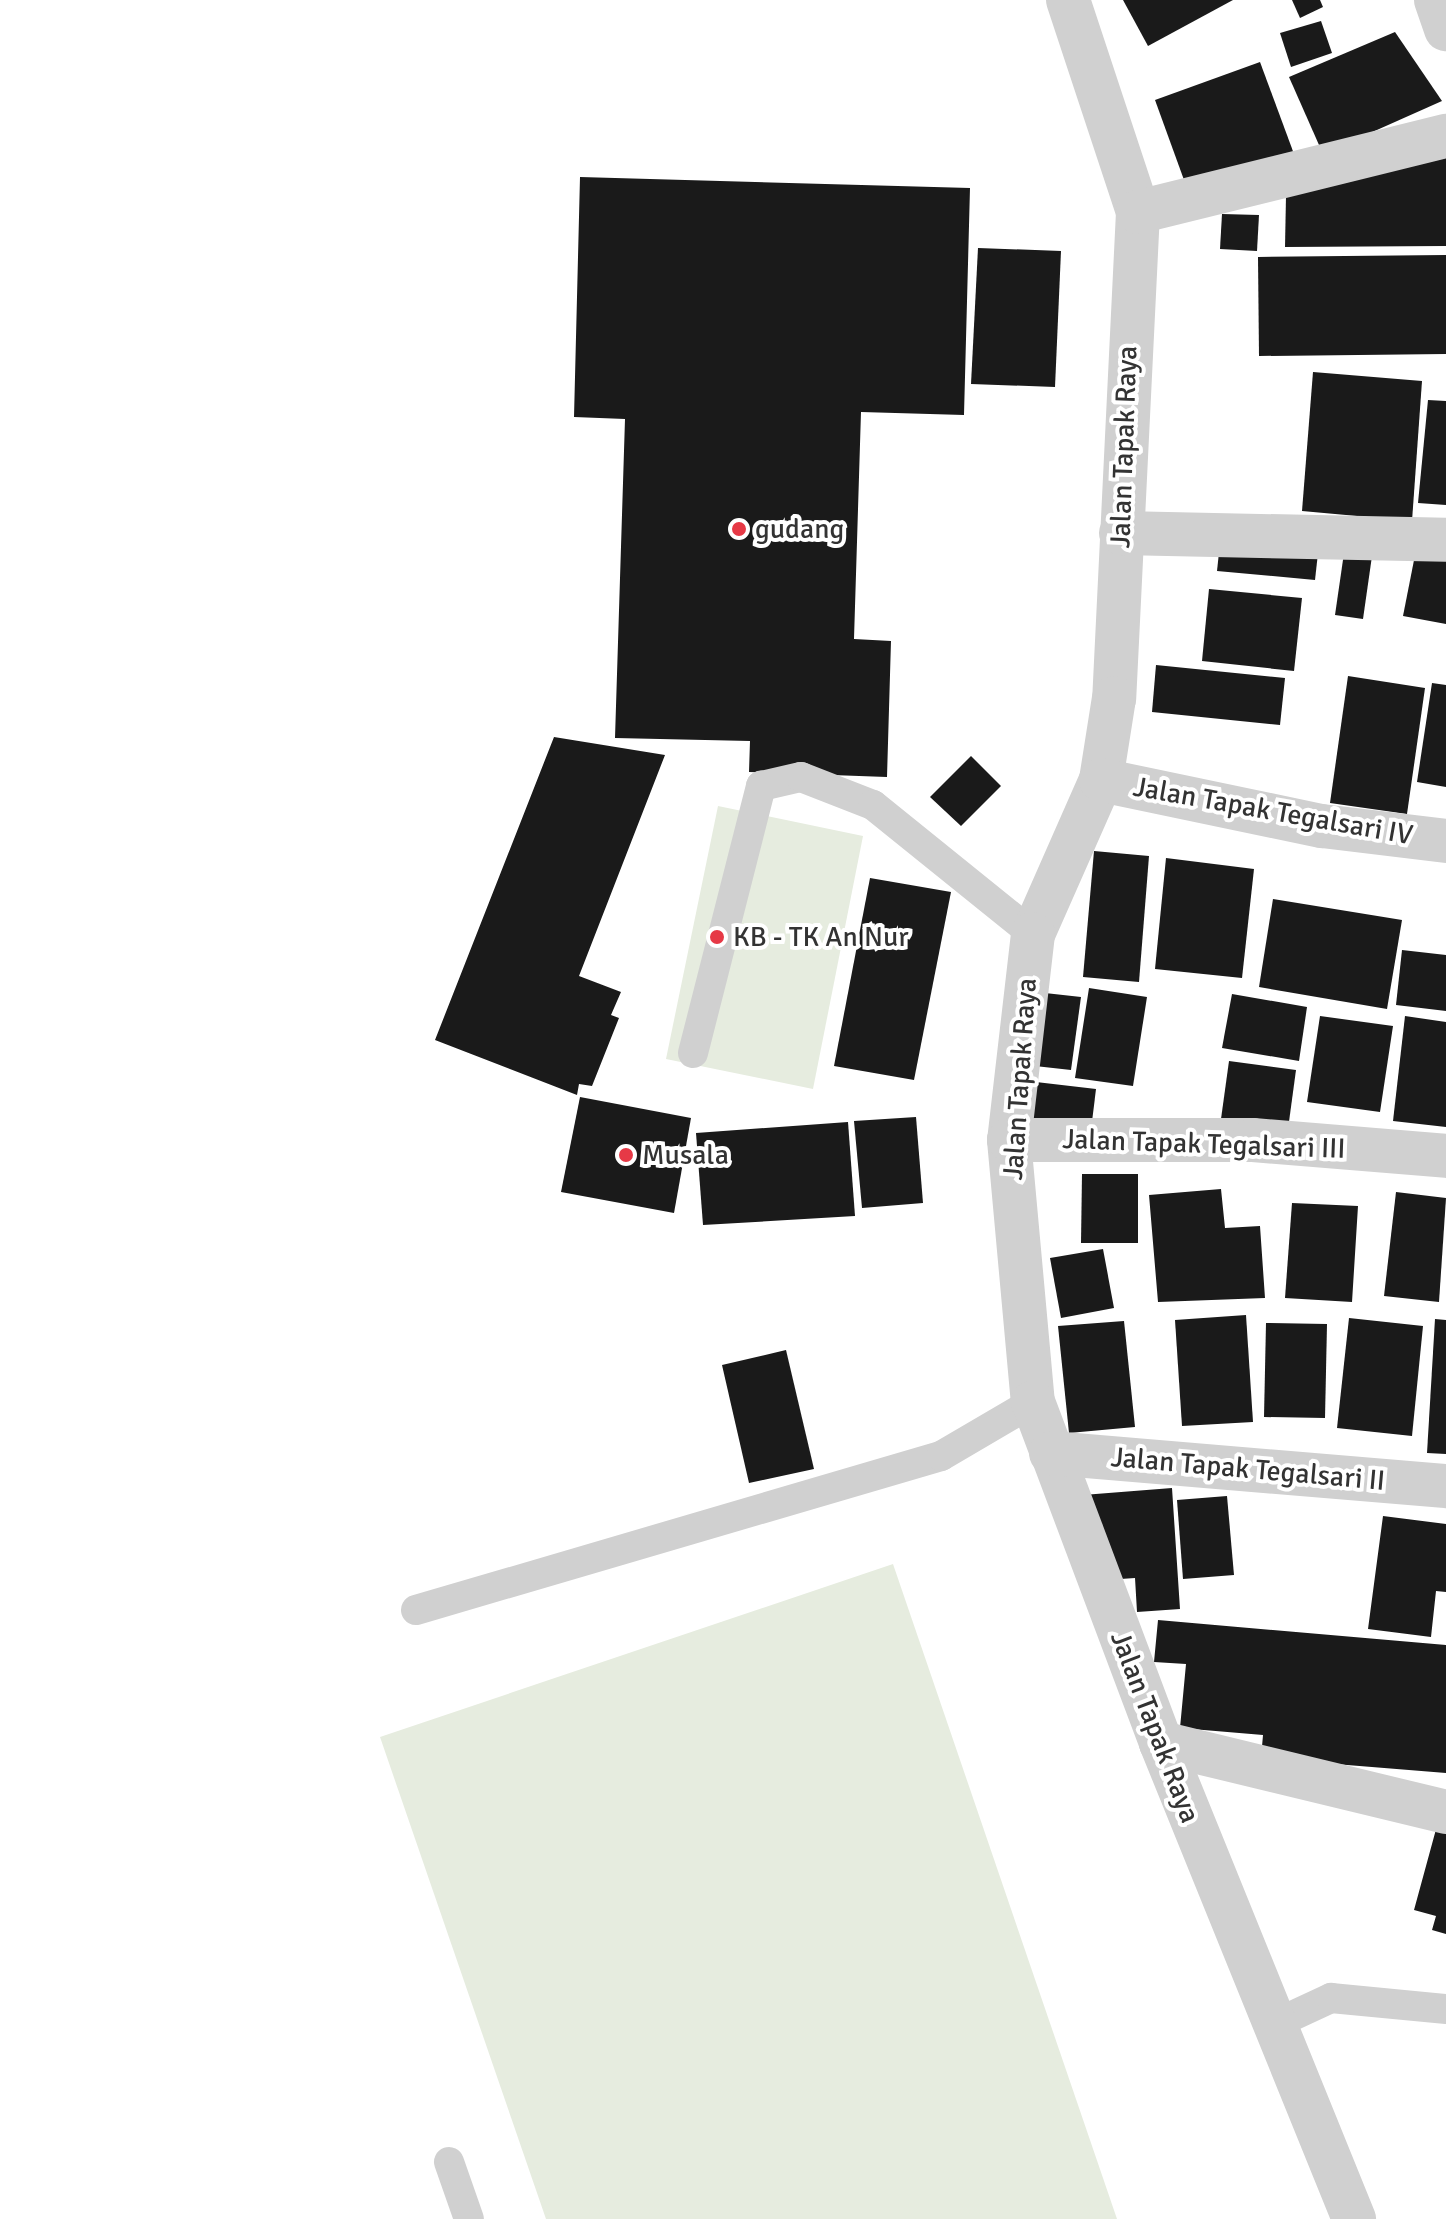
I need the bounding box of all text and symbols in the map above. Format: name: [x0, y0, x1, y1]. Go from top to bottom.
street label: Jalan Tapak Raya: [1104, 345, 1144, 549]
place label: gudang: [755, 512, 844, 546]
marker: gudang: [730, 520, 748, 538]
street label: Jalan Tapak Tegalsari IV: [1131, 770, 1415, 852]
place label: KB - TK An Nur: [733, 920, 909, 954]
marker: KB - TK An Nur: [708, 928, 726, 946]
street label: Jalan Tapak Raya: [996, 977, 1044, 1181]
street label: Jalan Tapak Tegalsari III: [1062, 1122, 1346, 1166]
place label: Musala: [642, 1138, 729, 1172]
marker: Musala: [617, 1146, 635, 1164]
street label: Jalan Tapak Tegalsari II: [1109, 1440, 1387, 1498]
street label: Jalan Tapak Raya: [1103, 1626, 1207, 1828]

